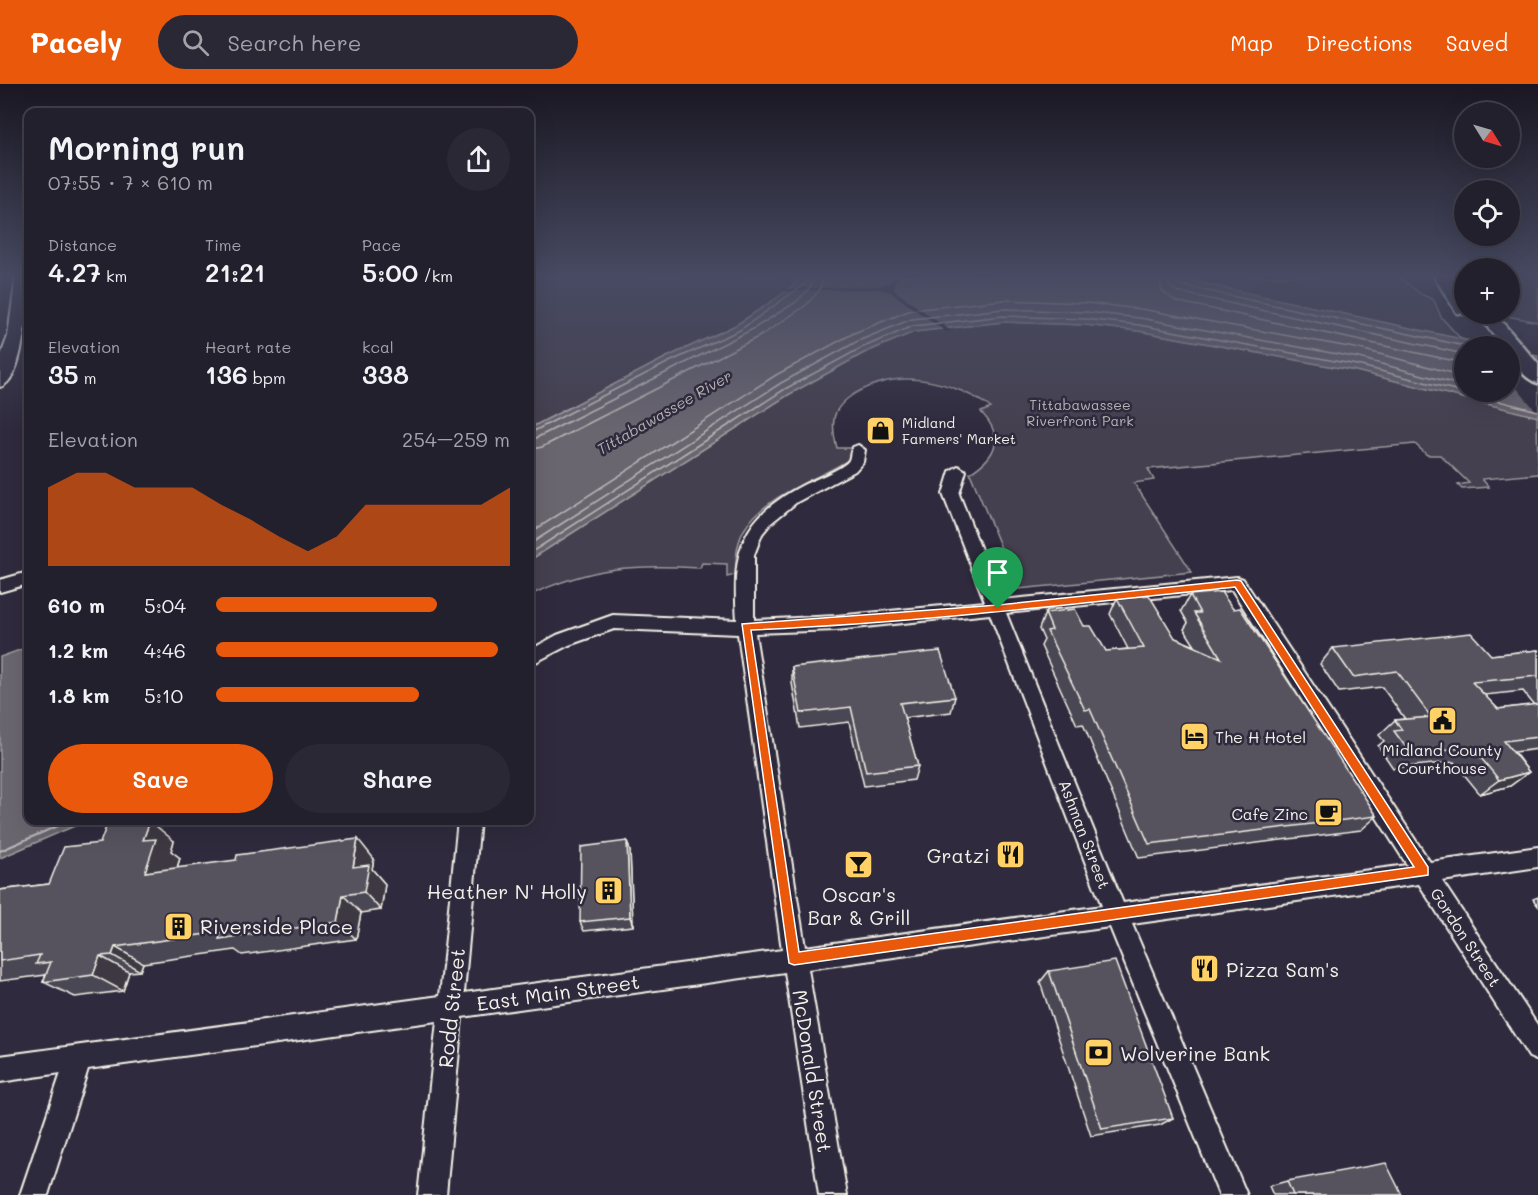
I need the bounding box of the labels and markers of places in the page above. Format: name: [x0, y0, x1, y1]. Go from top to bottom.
place label: Midland Farmers' Market: [902, 413, 1016, 448]
shop icon: Midland Farmers' Market: [865, 414, 897, 446]
pin: [972, 547, 1023, 609]
public building icon: Midland County Courthouse: [1426, 705, 1458, 737]
hotel icon: The H Hotel: [1178, 720, 1210, 752]
place label: The H Hotel: [1215, 726, 1306, 747]
place label: Midland County Courthouse: [1382, 739, 1502, 778]
cafe icon: Cafe Zinc: [1313, 797, 1345, 829]
place label: Cafe Zinc: [1231, 803, 1308, 824]
restaurant icon: Gratzi: [995, 839, 1027, 871]
place label: Gratzi: [927, 842, 990, 868]
bar icon: Oscar's Bar & Grill: [843, 848, 875, 880]
building icon: Heather N' Holly: [592, 875, 624, 907]
place label: Heather N' Holly: [427, 878, 587, 904]
place label: Oscar's Bar & Grill: [807, 881, 911, 930]
building icon: Riverside Place: [163, 910, 195, 942]
place label: Riverside Place: [200, 913, 353, 939]
restaurant icon: Pizza Sam's: [1189, 953, 1221, 985]
place label: Pizza Sam's: [1226, 956, 1339, 982]
bank icon: Wolverine Bank: [1083, 1037, 1115, 1069]
place label: Wolverine Bank: [1120, 1040, 1270, 1066]

